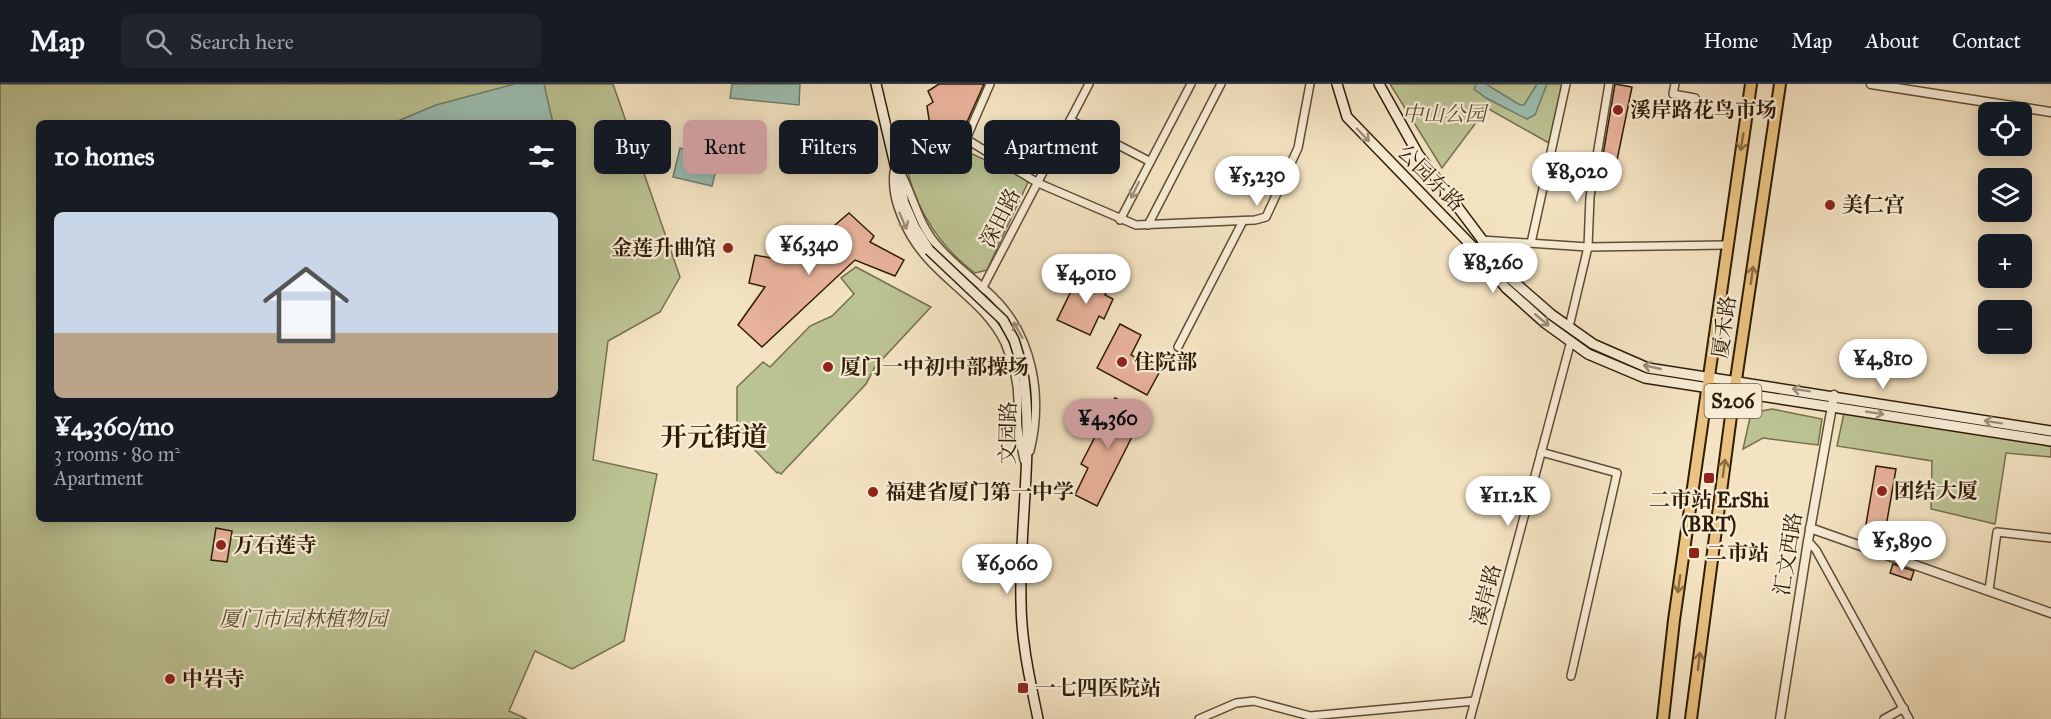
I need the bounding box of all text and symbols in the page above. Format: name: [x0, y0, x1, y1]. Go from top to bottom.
search box: [121, 14, 541, 68]
text: Map: [30, 24, 85, 59]
icon: search: [142, 25, 175, 58]
text: Search here: [190, 28, 294, 55]
text: Home: [1703, 28, 1758, 54]
text: Map: [1791, 28, 1832, 54]
text: About: [1865, 28, 1919, 54]
text: Contact: [1952, 28, 2021, 54]
place label: 溪岸路花鸟市场: [1630, 97, 1777, 123]
park label: 中山公园: [1402, 101, 1489, 127]
map controls: [1978, 102, 2032, 354]
button: locate: [1978, 102, 2032, 156]
marker: 溪岸路花鸟市场: [1611, 103, 1625, 117]
chip: Buy: [594, 120, 671, 174]
chip: Rent: [683, 120, 767, 174]
chip: Filters: [779, 120, 878, 174]
chip: New: [890, 120, 972, 174]
chip: Apartment: [984, 120, 1120, 174]
one-way arrow: [1356, 127, 1370, 142]
one-way arrow: [1736, 131, 1747, 151]
street label: 公园东路: [1392, 139, 1470, 217]
text: 10 homes: [54, 140, 155, 172]
icon: filters: [525, 140, 558, 173]
pin: ¥8,020: [1528, 152, 1626, 203]
pin: ¥5,230: [1208, 156, 1306, 207]
text: ¥8,020: [1546, 159, 1608, 183]
text: ¥5,230: [1229, 163, 1285, 187]
button: layers: [1978, 168, 2032, 222]
one-way arrow: [1128, 181, 1140, 199]
street label: 深田路: [974, 184, 1026, 252]
place label: 美仁宫: [1842, 192, 1905, 218]
marker: 美仁宫: [1823, 198, 1837, 212]
one-way arrow: [898, 211, 909, 229]
pin: ¥6,340: [760, 225, 858, 276]
text: ¥6,340: [779, 232, 839, 256]
button: +: [1978, 234, 2032, 288]
place label: 金莲升曲馆: [611, 235, 716, 261]
marker: 金莲升曲馆: [721, 241, 735, 255]
pin: ¥8,260: [1444, 243, 1542, 294]
text: ¥8,260: [1463, 250, 1523, 274]
icon: home: [252, 251, 360, 359]
pin: ¥4,010: [1037, 254, 1135, 305]
text: ¥4,010: [1056, 261, 1116, 285]
one-way arrow: [1746, 265, 1757, 285]
street label: 厦禾路: [1707, 294, 1741, 360]
button: −: [1978, 300, 2032, 354]
one-way arrow: [1534, 313, 1550, 326]
one-way arrow: [1012, 322, 1024, 339]
pin: ¥4,810: [1834, 339, 1932, 390]
text: ¥4,810: [1853, 346, 1913, 370]
place label: 住院部: [1134, 349, 1197, 375]
place label: 厦门一中初中部操场: [840, 354, 1029, 380]
marker: 住院部: [1115, 355, 1129, 369]
marker: 厦门一中初中部操场: [821, 360, 835, 374]
one-way arrow: [1643, 361, 1662, 372]
road number: S206: [1704, 384, 1762, 418]
one-way arrow: [1791, 384, 1811, 395]
pin: ¥4,360: [1059, 399, 1157, 450]
street label: 文园路: [994, 401, 1022, 465]
text: ¥4,360: [1078, 406, 1138, 430]
one-way arrow: [1865, 408, 1885, 419]
text: ¥4,360/mo: [54, 410, 174, 442]
one-way arrow: [1984, 416, 2004, 427]
district label: 开元街道: [660, 420, 768, 453]
text: 3 rooms · 80 m²: [54, 442, 180, 466]
one-way arrow: [1719, 458, 1730, 478]
text: Apartment: [54, 466, 143, 490]
marker: 二市站 ErShi (BRT): [1702, 471, 1716, 485]
pin: ¥11.2K: [1459, 476, 1557, 527]
place label: 团结大厦: [1894, 478, 1978, 504]
place label: 福建省厦门第一中学: [885, 479, 1074, 505]
text: ¥11.2K: [1479, 483, 1537, 507]
marker: 团结大厦: [1875, 484, 1889, 498]
marker: 福建省厦门第一中学: [866, 485, 880, 499]
place label: 二市站 ErShi (BRT): [1649, 487, 1769, 537]
street label: 汇文西路: [1769, 510, 1807, 598]
pin: ¥5,890: [1853, 521, 1951, 572]
text: ¥5,890: [1872, 528, 1932, 552]
place label: 万石莲寺: [233, 532, 317, 558]
marker: 万石莲寺: [214, 538, 228, 552]
place label: 二市站: [1706, 540, 1769, 566]
pin: ¥6,060: [958, 544, 1056, 595]
marker: 二市站: [1687, 546, 1701, 560]
text: ¥6,060: [976, 551, 1038, 575]
street label: 溪岸路: [1465, 561, 1507, 629]
one-way arrow: [1674, 574, 1685, 594]
park label: 厦门市园林植物园: [219, 606, 390, 632]
one-way arrow: [1693, 652, 1704, 671]
place label: 中岩寺: [182, 666, 245, 692]
marker: 中岩寺: [163, 672, 177, 686]
place label: 一七四医院站: [1035, 675, 1161, 701]
marker: 一七四医院站: [1016, 681, 1030, 695]

